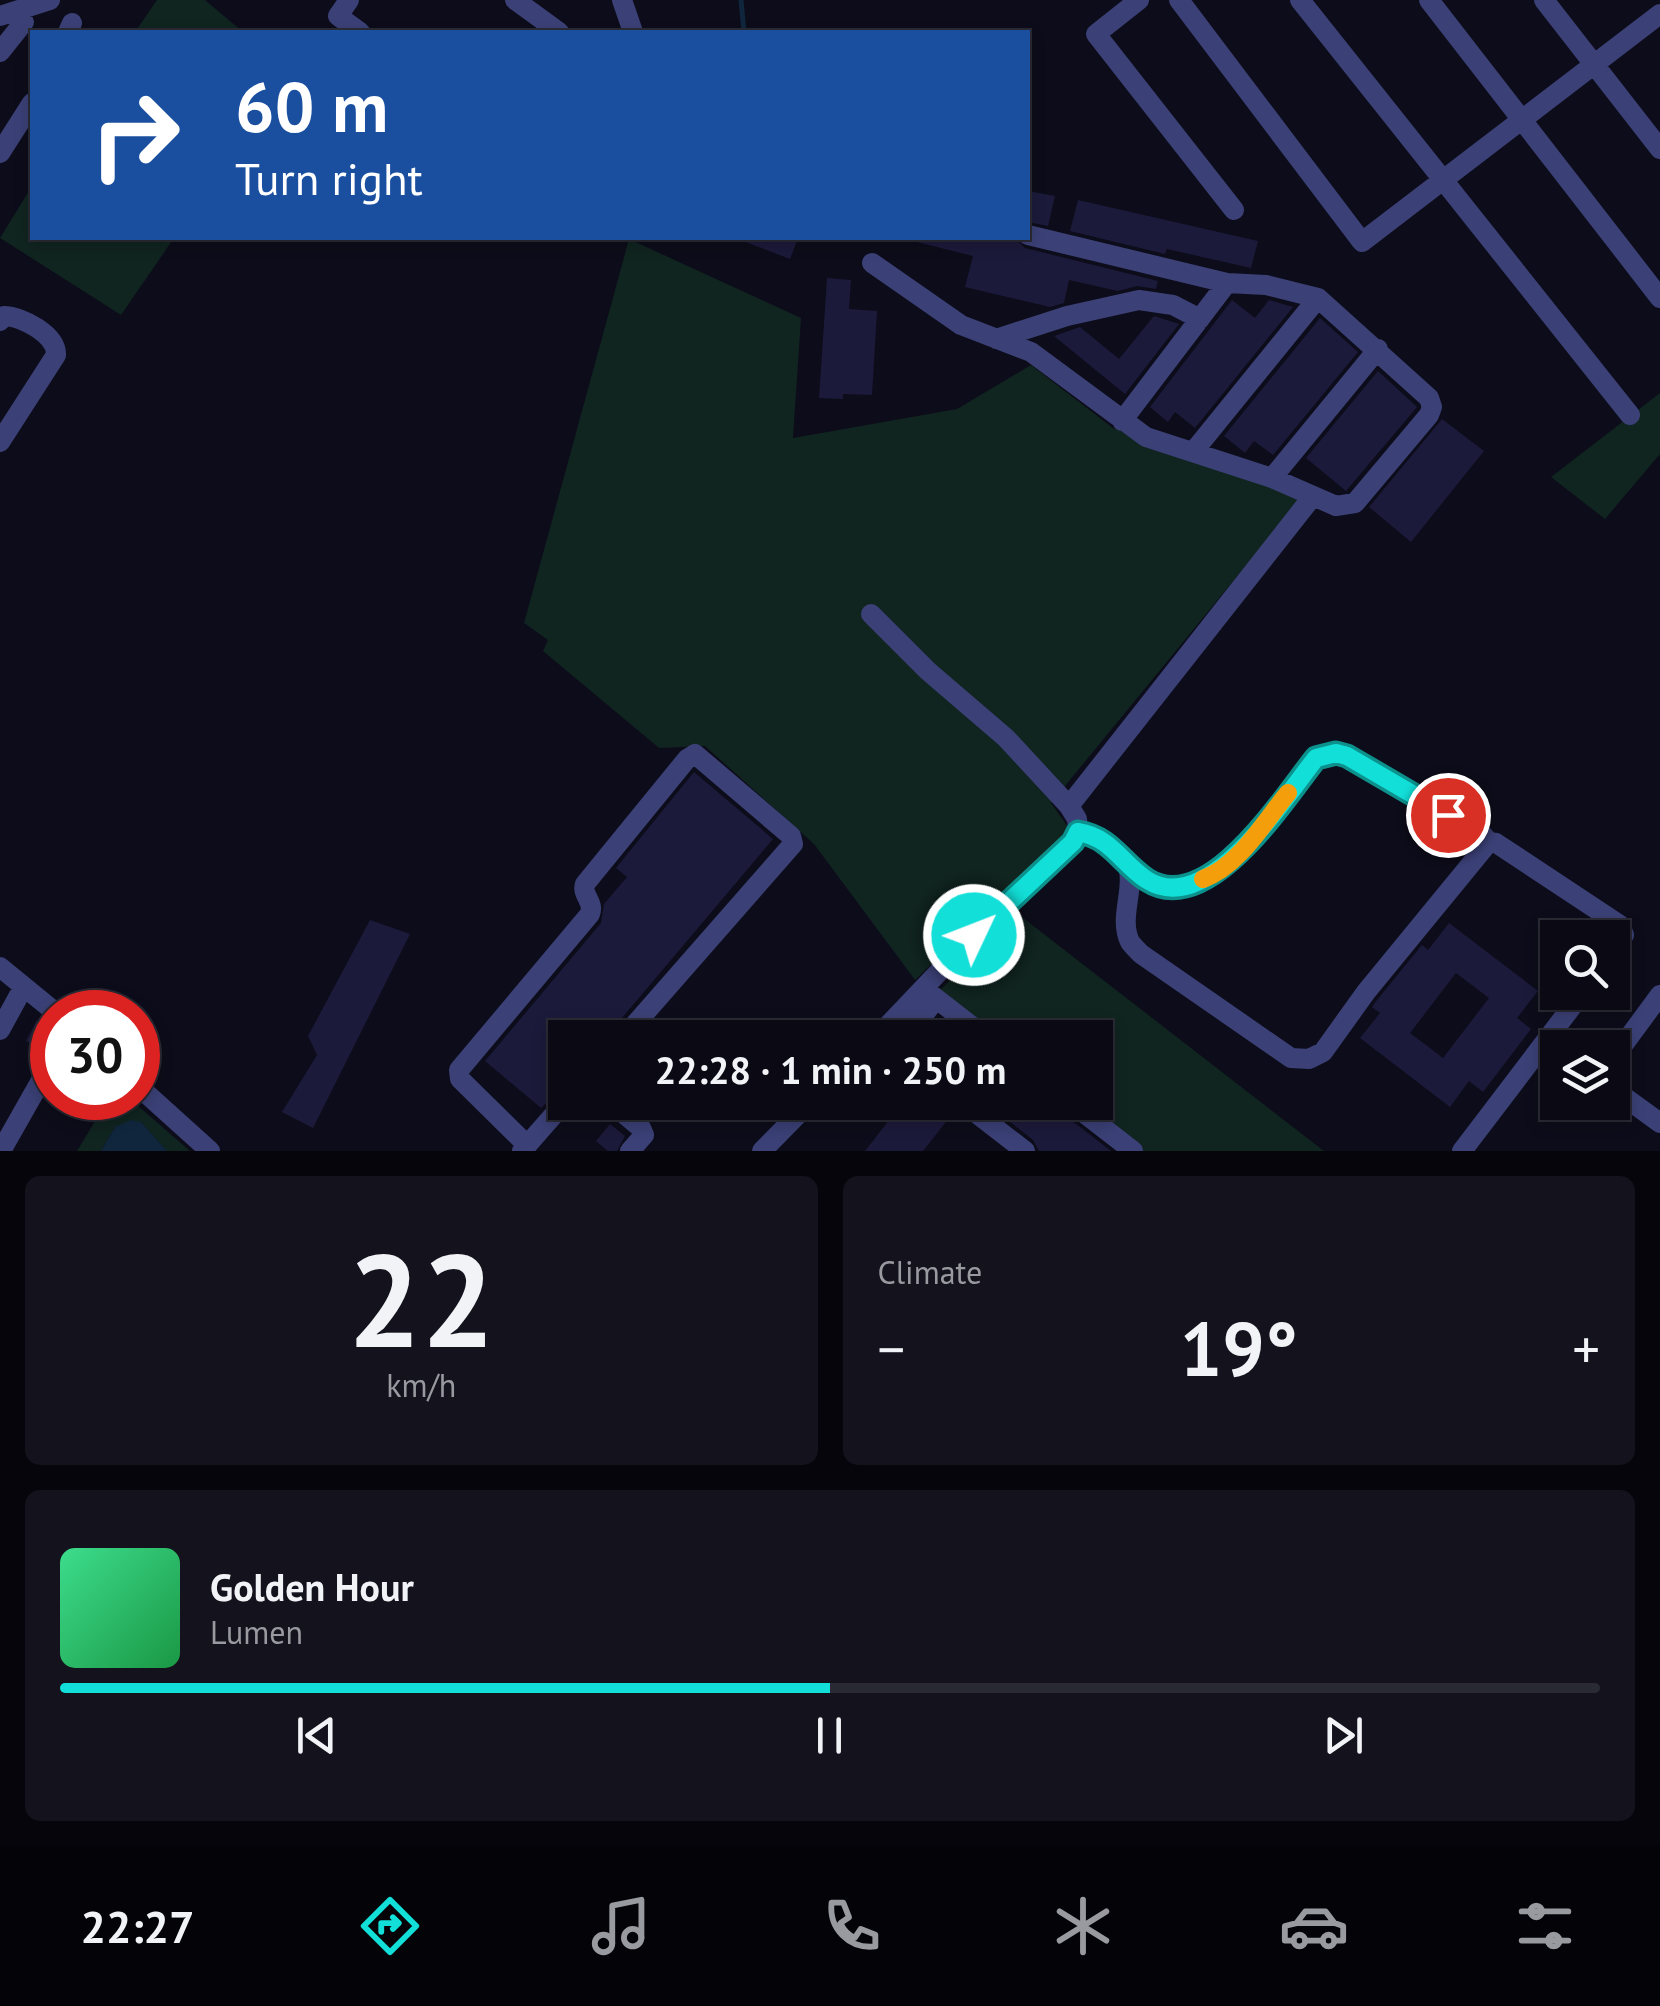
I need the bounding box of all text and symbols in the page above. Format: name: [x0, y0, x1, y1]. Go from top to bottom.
text: 60 m: [235, 61, 388, 151]
icon: right: [70, 70, 200, 200]
text: Turn right: [235, 149, 423, 207]
pin: [1406, 773, 1491, 858]
icon: arrive: [1421, 788, 1476, 843]
position arrow: [922, 883, 1026, 987]
map controls: [1540, 920, 1630, 1120]
button: search: [1540, 920, 1630, 1010]
speed limit sign: 30: [30, 990, 160, 1120]
button: layers: [1540, 1030, 1630, 1120]
text: 22:28 · 1 min · 250 m: [655, 1045, 1006, 1094]
text: 22: [348, 1215, 495, 1383]
text: Climate: [878, 1251, 982, 1293]
text: 19°: [1180, 1300, 1298, 1397]
text: −: [878, 1313, 905, 1384]
text: +: [1572, 1313, 1600, 1384]
text: km/h: [386, 1364, 456, 1406]
text: Golden Hour: [210, 1562, 414, 1611]
text: Lumen: [210, 1611, 303, 1653]
icon: previous: [289, 1708, 344, 1763]
icon: pause: [802, 1708, 857, 1763]
icon: next: [1316, 1708, 1371, 1763]
icon: directions: [355, 1891, 425, 1961]
icon: music: [586, 1891, 656, 1961]
icon: phone: [817, 1891, 887, 1961]
icon: climate: [1048, 1891, 1118, 1961]
icon: car: [1279, 1891, 1349, 1961]
icon: filters: [1510, 1891, 1580, 1961]
text: 22:27: [80, 1897, 195, 1955]

